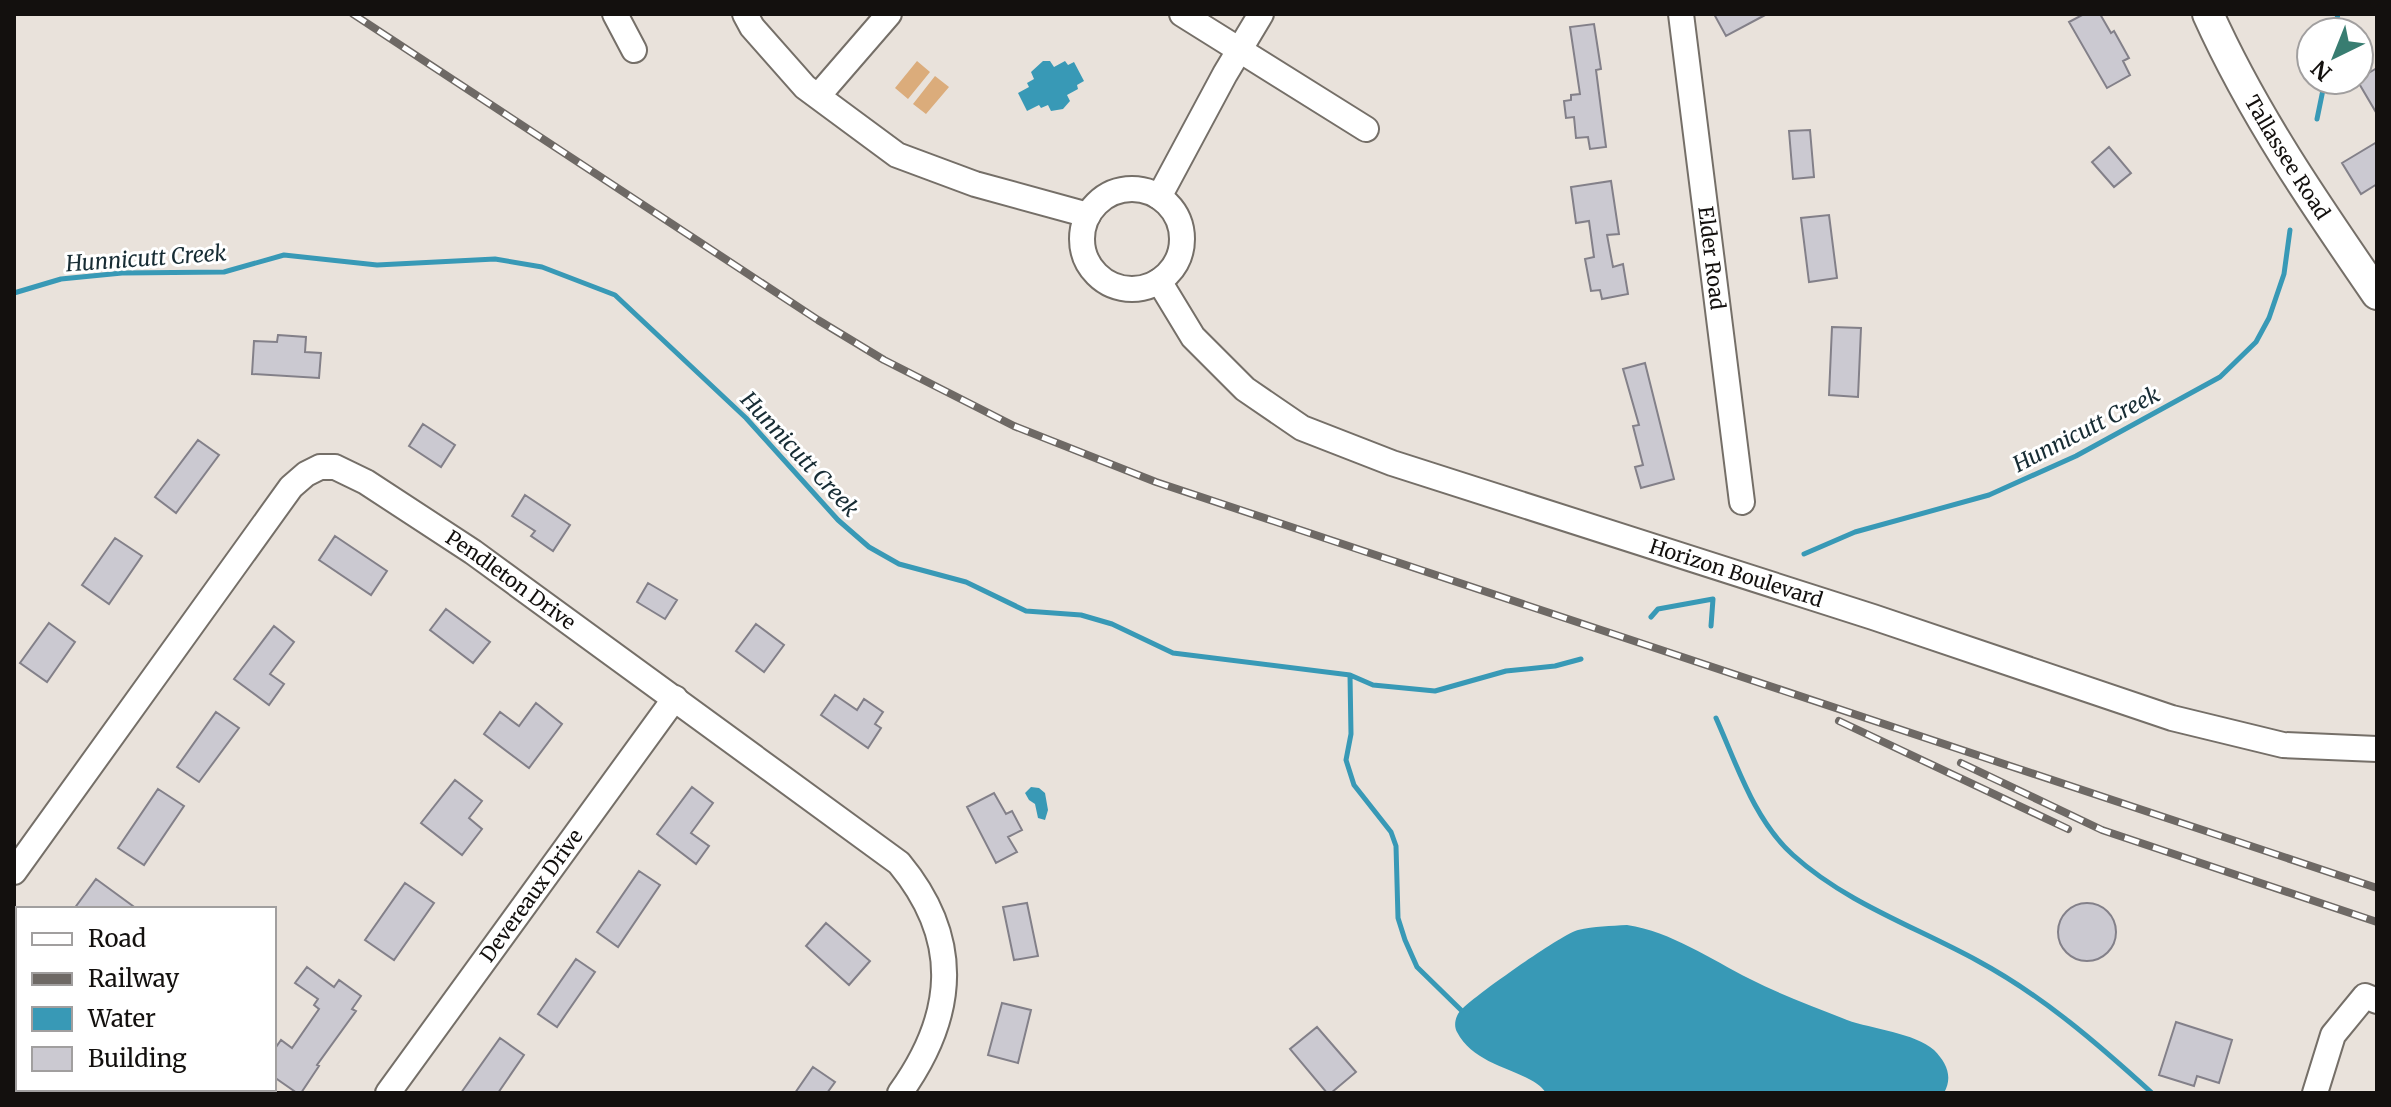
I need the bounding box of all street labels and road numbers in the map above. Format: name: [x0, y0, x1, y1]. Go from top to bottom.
street label: Tallassee Road: [2240, 91, 2336, 224]
street label: Elder Road: [1693, 205, 1731, 311]
street label: Pendleton Drive: [441, 525, 581, 635]
street label: Horizon Boulevard: [1646, 533, 1826, 612]
street label: Devereaux Drive: [474, 824, 588, 967]

